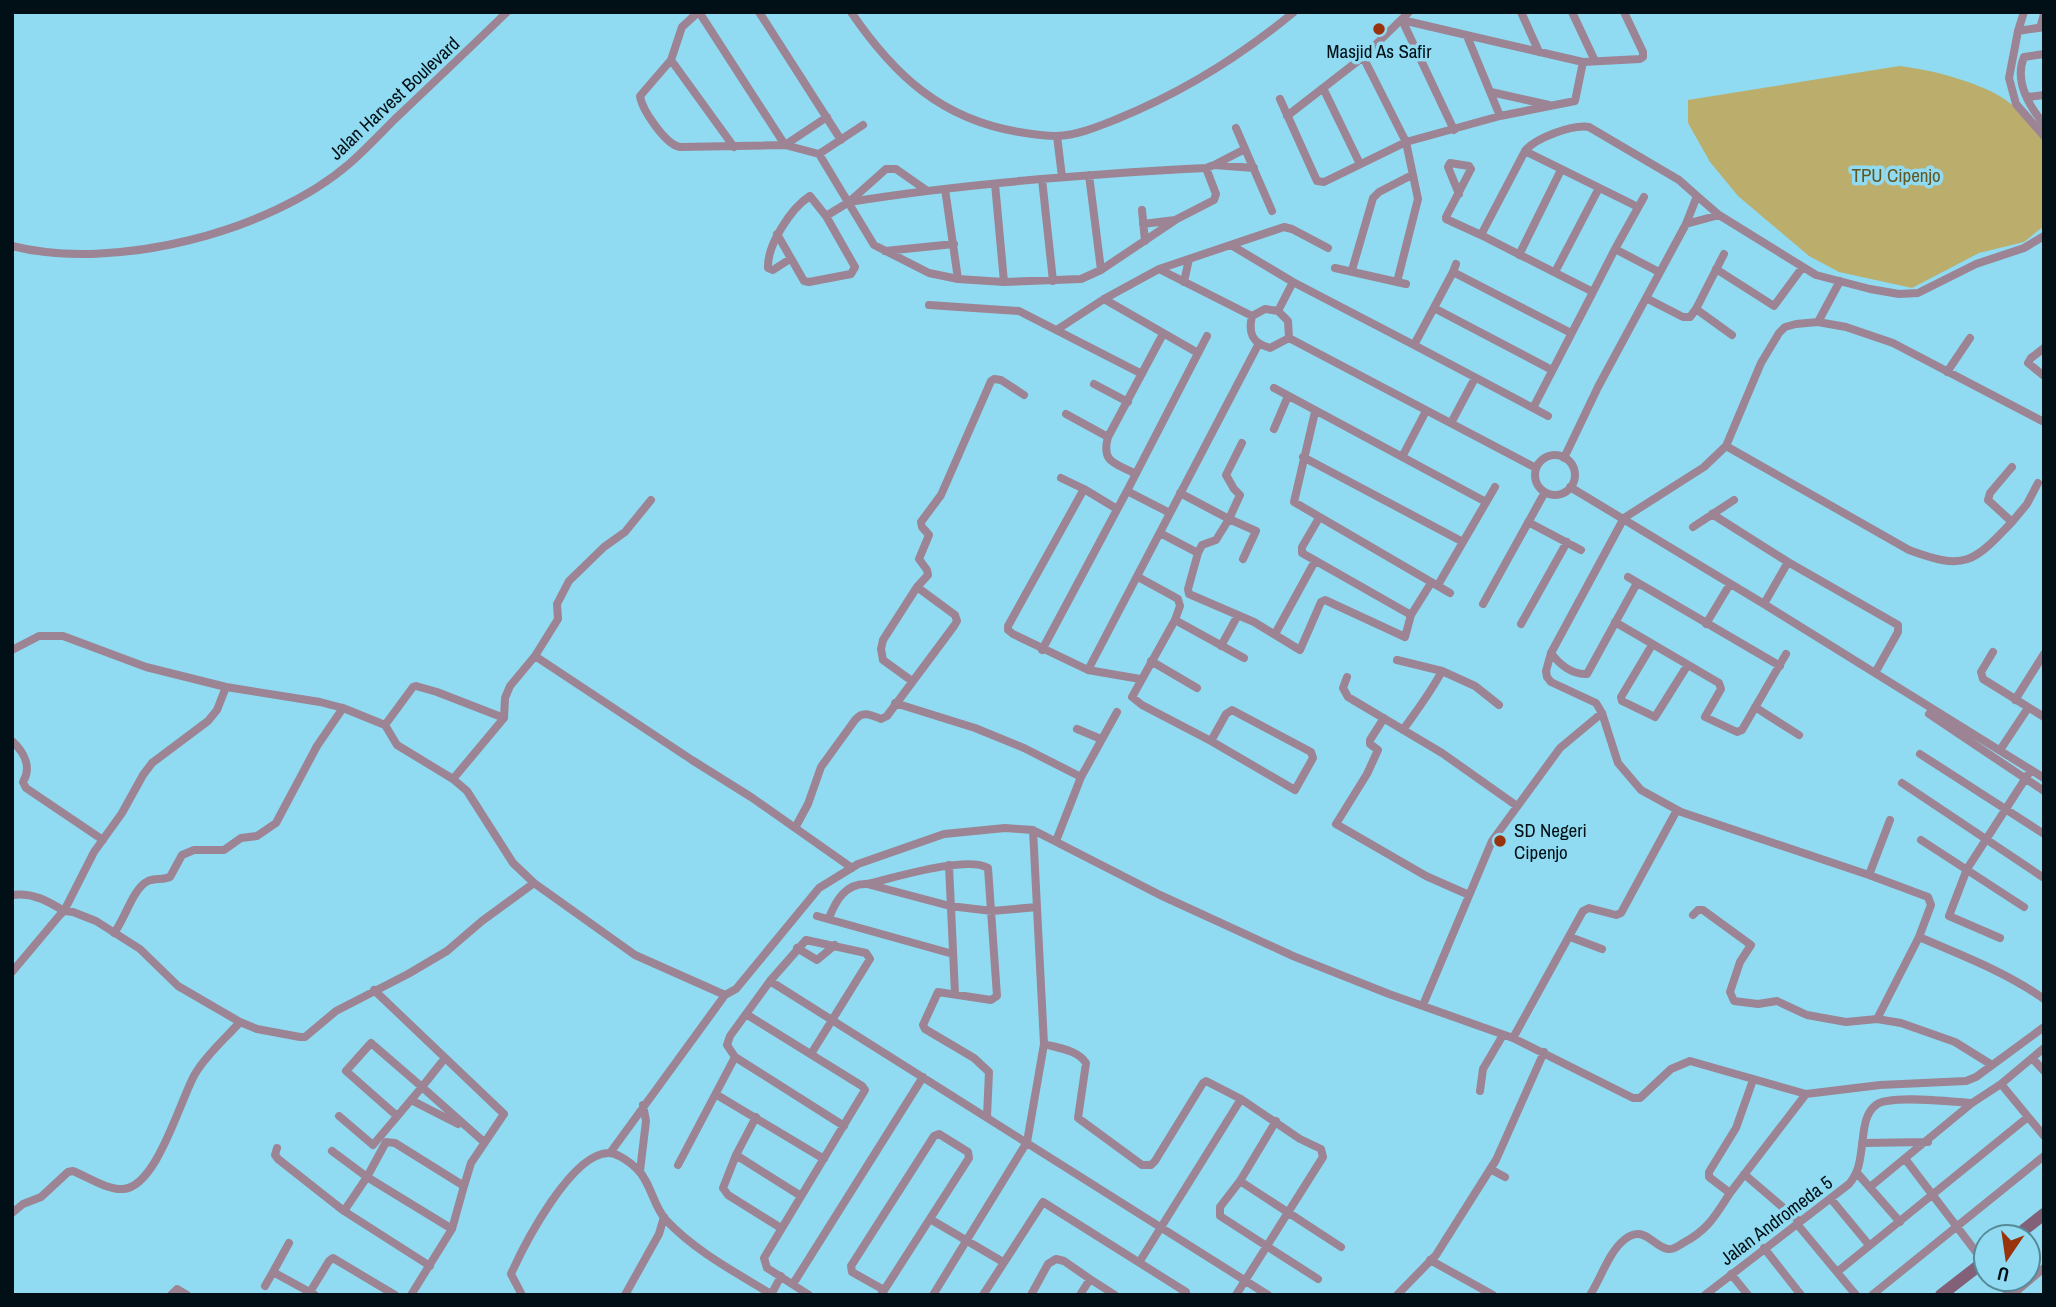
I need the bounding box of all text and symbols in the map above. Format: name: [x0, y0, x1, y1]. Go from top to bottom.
marker: Masjid As Safir: [1371, 21, 1387, 37]
street label: Jalan Harvest Boulevard: [323, 31, 465, 165]
place label: Masjid As Safir: [1327, 38, 1432, 64]
park label: TPU Cipenjo: [1851, 162, 1941, 188]
place label: SD Negeri Cipenjo: [1514, 817, 1587, 865]
marker: SD Negeri Cipenjo: [1492, 833, 1508, 849]
street label: Jalan Andromeda 5: [1715, 1169, 1838, 1271]
north arrow: [1972, 1223, 2042, 1293]
text: U: [1995, 1261, 2012, 1288]

